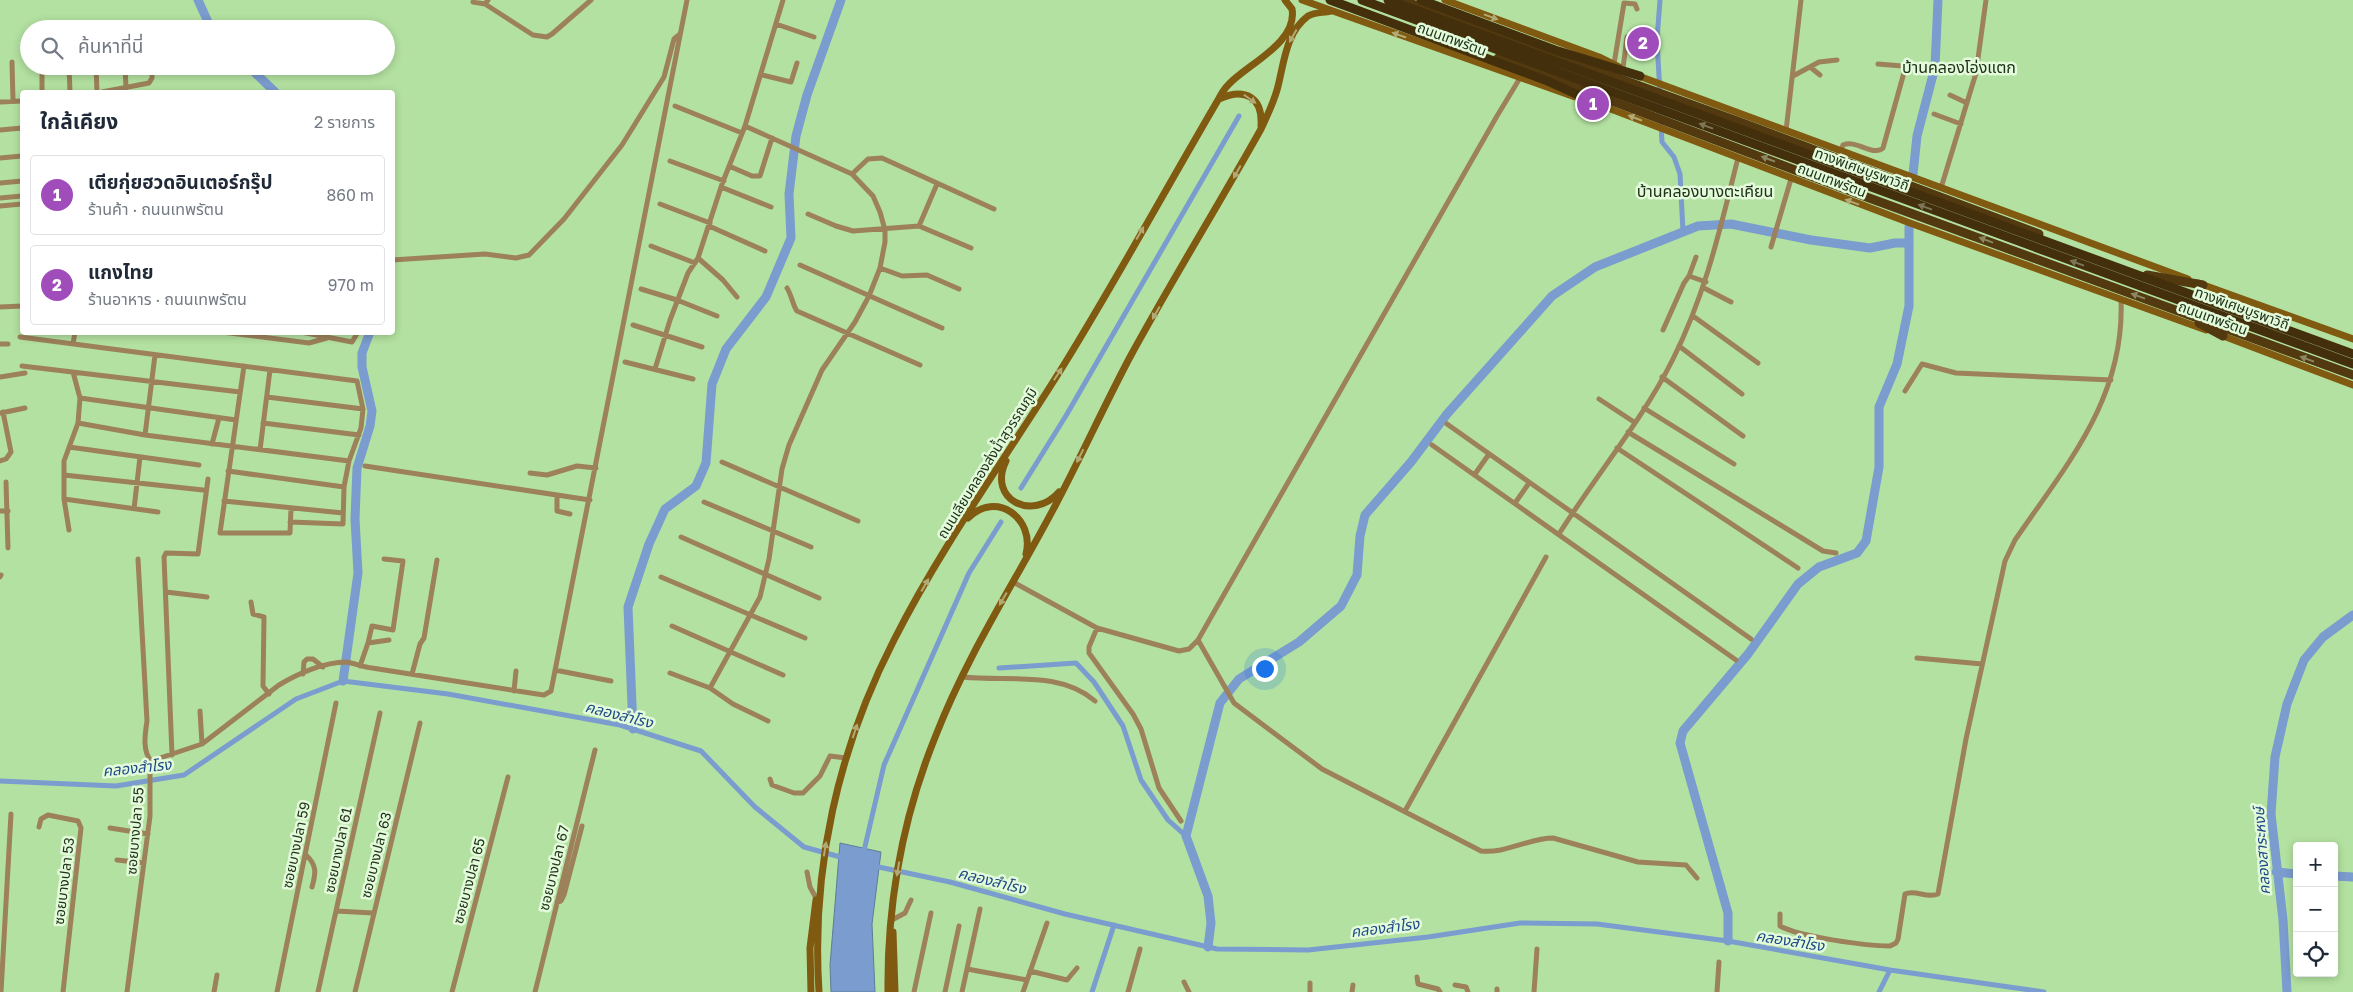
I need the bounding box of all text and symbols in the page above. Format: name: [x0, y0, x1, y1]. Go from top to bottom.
one-way arrow: [1484, 13, 1499, 21]
street label: ถนนเทพรัตน: [1415, 18, 1489, 59]
search box: [20, 20, 395, 75]
pin: 2: [1627, 24, 1659, 62]
one-way arrow: [1289, 30, 1298, 43]
one-way arrow: [1391, 31, 1406, 39]
icon: search: [38, 34, 66, 62]
text: ค้นหาที่นี่: [78, 34, 143, 57]
district label: บ้านคลองโอ่งแตก: [1902, 57, 2016, 77]
pin: 1: [1577, 85, 1609, 123]
one-way arrow: [1243, 94, 1257, 103]
text: ใกล้เคียง: [40, 108, 118, 134]
text: 2 รายการ: [314, 112, 375, 132]
one-way arrow: [1627, 114, 1642, 122]
one-way arrow: [1699, 122, 1714, 129]
street label: ทางพิเศษบูรพาวิถี: [1812, 144, 1912, 194]
one-way arrow: [1761, 155, 1775, 163]
street label: ถนนเทพรัตน: [1795, 159, 1869, 200]
one-way arrow: [1233, 165, 1242, 178]
text: เตียกุ่ยฮวดอินเตอร์กรุ๊ป: [88, 170, 272, 193]
district label: บ้านคลองบางตะเคียน: [1637, 181, 1773, 201]
text: 1: [53, 185, 61, 205]
text: 860 m: [326, 185, 374, 205]
one-way arrow: [1844, 198, 1859, 206]
text: ร้านค้า · ถนนเทพรัตน: [88, 199, 224, 219]
one-way arrow: [1917, 203, 1932, 210]
one-way arrow: [1136, 226, 1144, 241]
one-way arrow: [1978, 236, 1993, 244]
one-way arrow: [2069, 259, 2084, 267]
text: แกงไทย: [88, 260, 154, 283]
text: 2: [52, 275, 62, 295]
text: 970 m: [328, 275, 374, 295]
street label: ทางพิเศษบูรพาวิถี: [2192, 283, 2292, 333]
text: ร้านอาหาร · ถนนเทพรัตน: [88, 289, 247, 309]
one-way arrow: [2131, 292, 2146, 299]
street label: ถนนเทพรัตน: [2176, 297, 2250, 338]
one-way arrow: [1152, 306, 1161, 319]
one-way arrow: [2299, 355, 2314, 363]
one-way arrow: [1054, 367, 1063, 380]
street label: ถนนเลียบคลองส่งน้ำสุวรรณภูมิ: [932, 384, 1041, 542]
one-way arrow: [1076, 449, 1084, 463]
one-way arrow: [921, 579, 930, 592]
one-way arrow: [998, 592, 1007, 606]
your location: [1252, 656, 1278, 682]
water label: คลองสำโรง: [584, 697, 656, 731]
one-way arrow: [852, 724, 859, 739]
water label: คลองสำโรง: [102, 754, 173, 780]
street label: ซอยบางปลา 55: [122, 787, 147, 875]
street label: ซอยบางปลา 59: [278, 800, 313, 890]
water label: คลองสาระหงษ์: [2249, 804, 2273, 896]
street label: ซอยบางปลา 61: [320, 806, 355, 894]
street label: ซอยบางปลา 63: [357, 810, 394, 900]
street label: ซอยบางปลา 67: [535, 823, 572, 912]
street label: ซอยบางปลา 53: [50, 836, 77, 926]
street label: ซอยบางปลา 65: [449, 836, 488, 926]
one-way arrow: [821, 841, 829, 857]
map controls: [2293, 842, 2338, 977]
button: +: [2293, 842, 2338, 887]
one-way arrow: [893, 862, 901, 878]
water label: คลองสำโรง: [957, 863, 1029, 897]
button: −: [2293, 887, 2338, 932]
water label: คลองสำโรง: [1350, 914, 1421, 940]
water label: คลองสำโรง: [1755, 926, 1827, 954]
button: locate: [2293, 932, 2338, 977]

